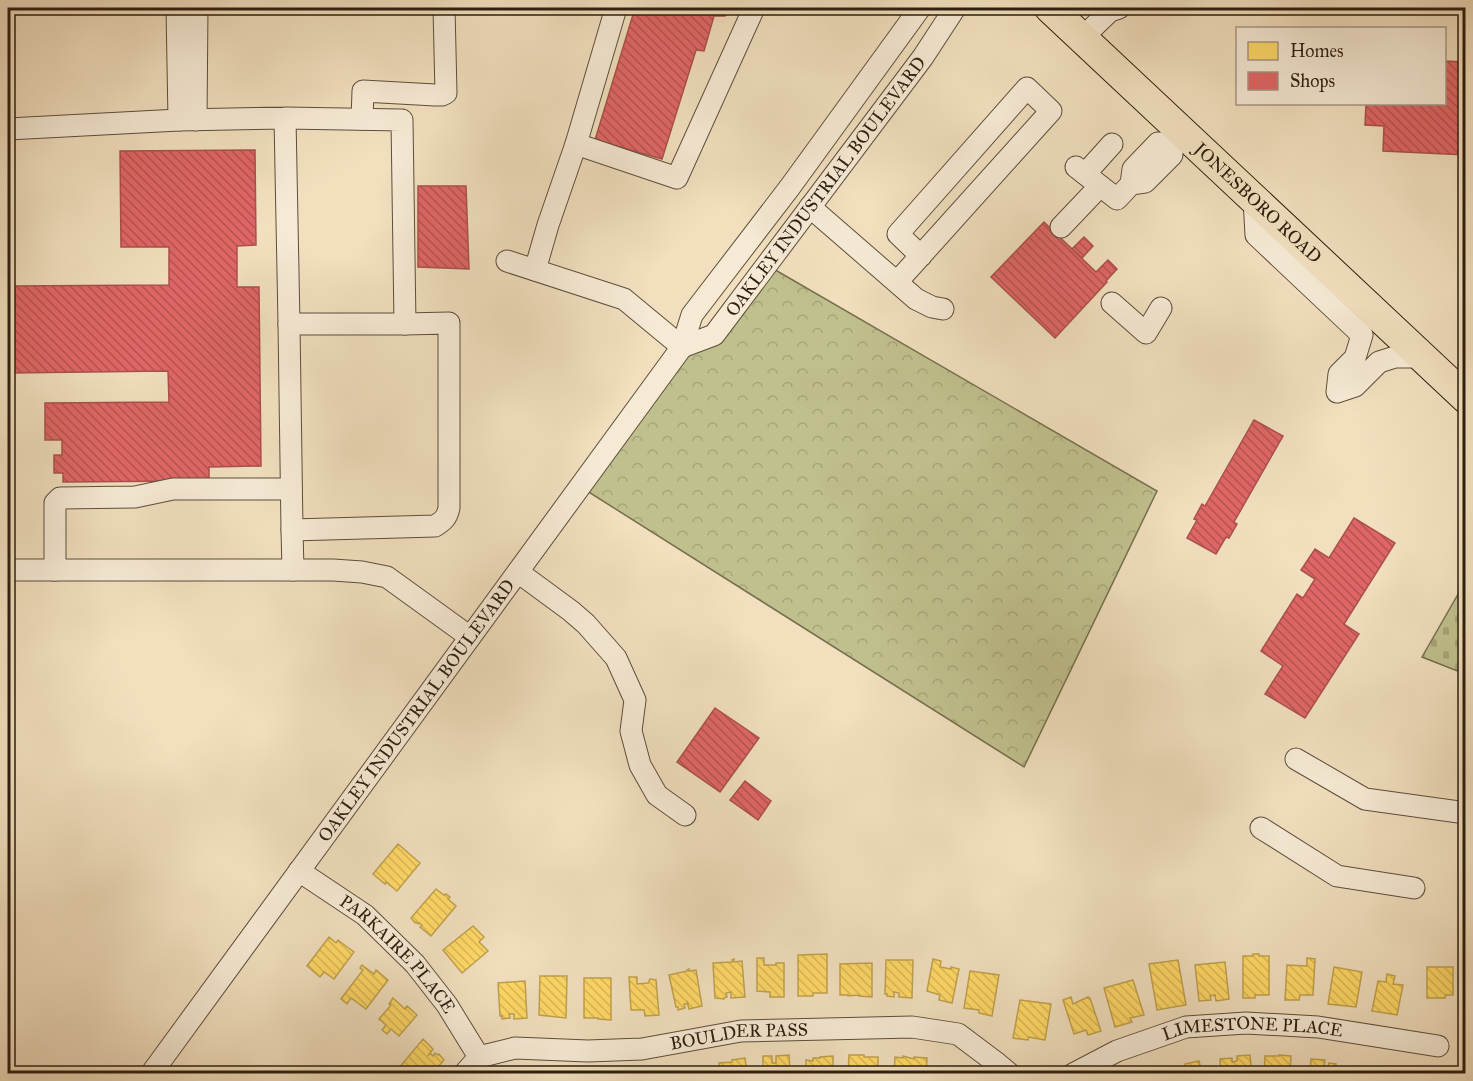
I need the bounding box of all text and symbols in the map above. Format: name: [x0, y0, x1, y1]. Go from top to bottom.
legend: [1236, 27, 1446, 105]
text: Homes: [1290, 40, 1344, 62]
street label: OAKLEY INDUSTRIAL BOULEVARD: [721, 52, 930, 321]
text: Shops: [1290, 70, 1335, 92]
street label: JONESBORO ROAD: [1188, 137, 1326, 268]
street label: OAKLEY INDUSTRIAL BOULEVARD: [313, 575, 520, 846]
street label: PARKAIRE PLACE: [335, 890, 460, 1017]
street label: LIMESTONE PLACE: [1159, 1012, 1344, 1045]
street label: BOULDER PASS: [668, 1018, 808, 1055]

